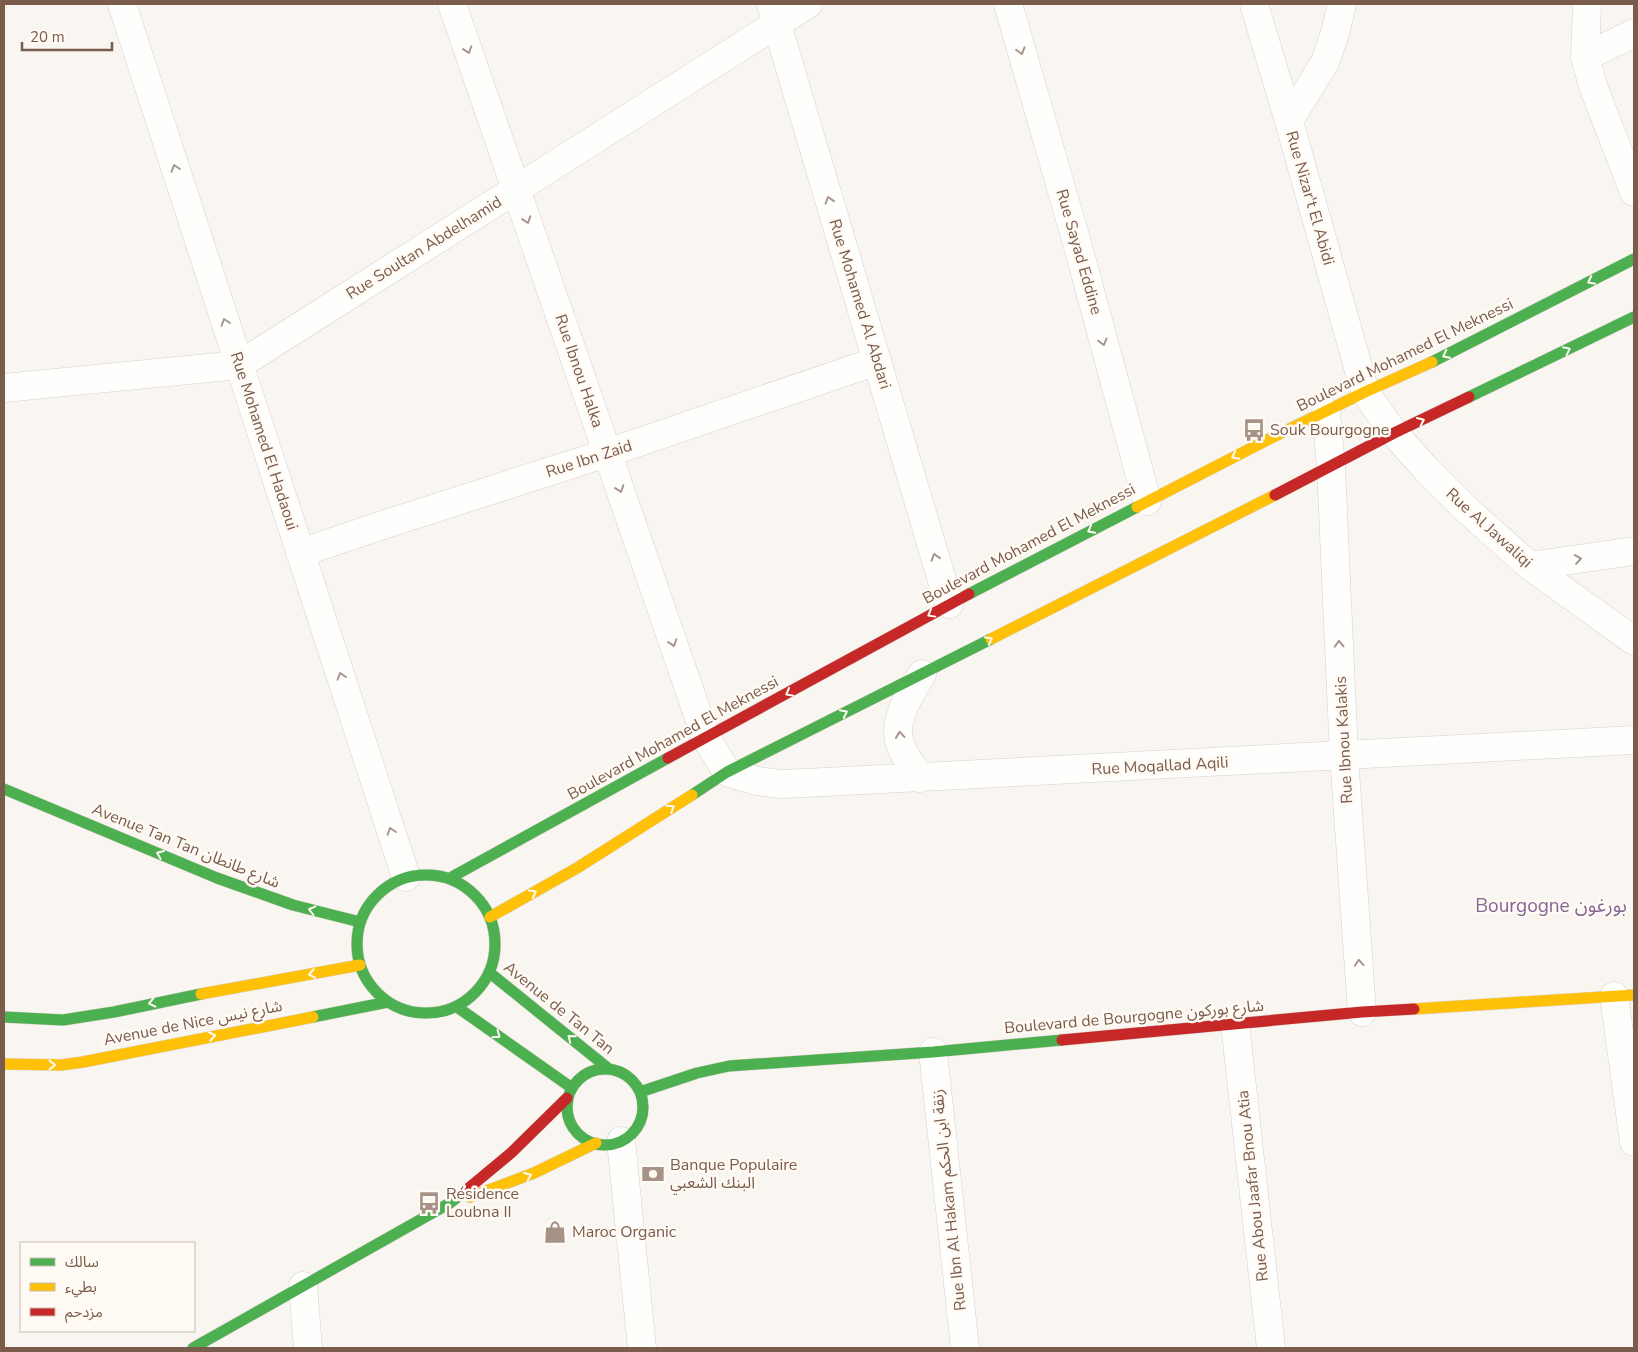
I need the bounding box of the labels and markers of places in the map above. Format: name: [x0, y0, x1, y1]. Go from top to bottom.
bus stop icon: Souk Bourgogne: [1241, 417, 1267, 443]
place label: Souk Bourgogne: [1270, 419, 1389, 441]
place label: Banque Populaire البنك الشعبي: [670, 1154, 797, 1195]
bank icon: Banque Populaire البنك الشعبي: [640, 1161, 666, 1187]
place label: Résidence Loubna II: [446, 1183, 519, 1223]
bus stop icon: Résidence Loubna II: [416, 1190, 442, 1216]
shop icon: Maroc Organic: [542, 1219, 568, 1245]
place label: Maroc Organic: [572, 1221, 677, 1243]

